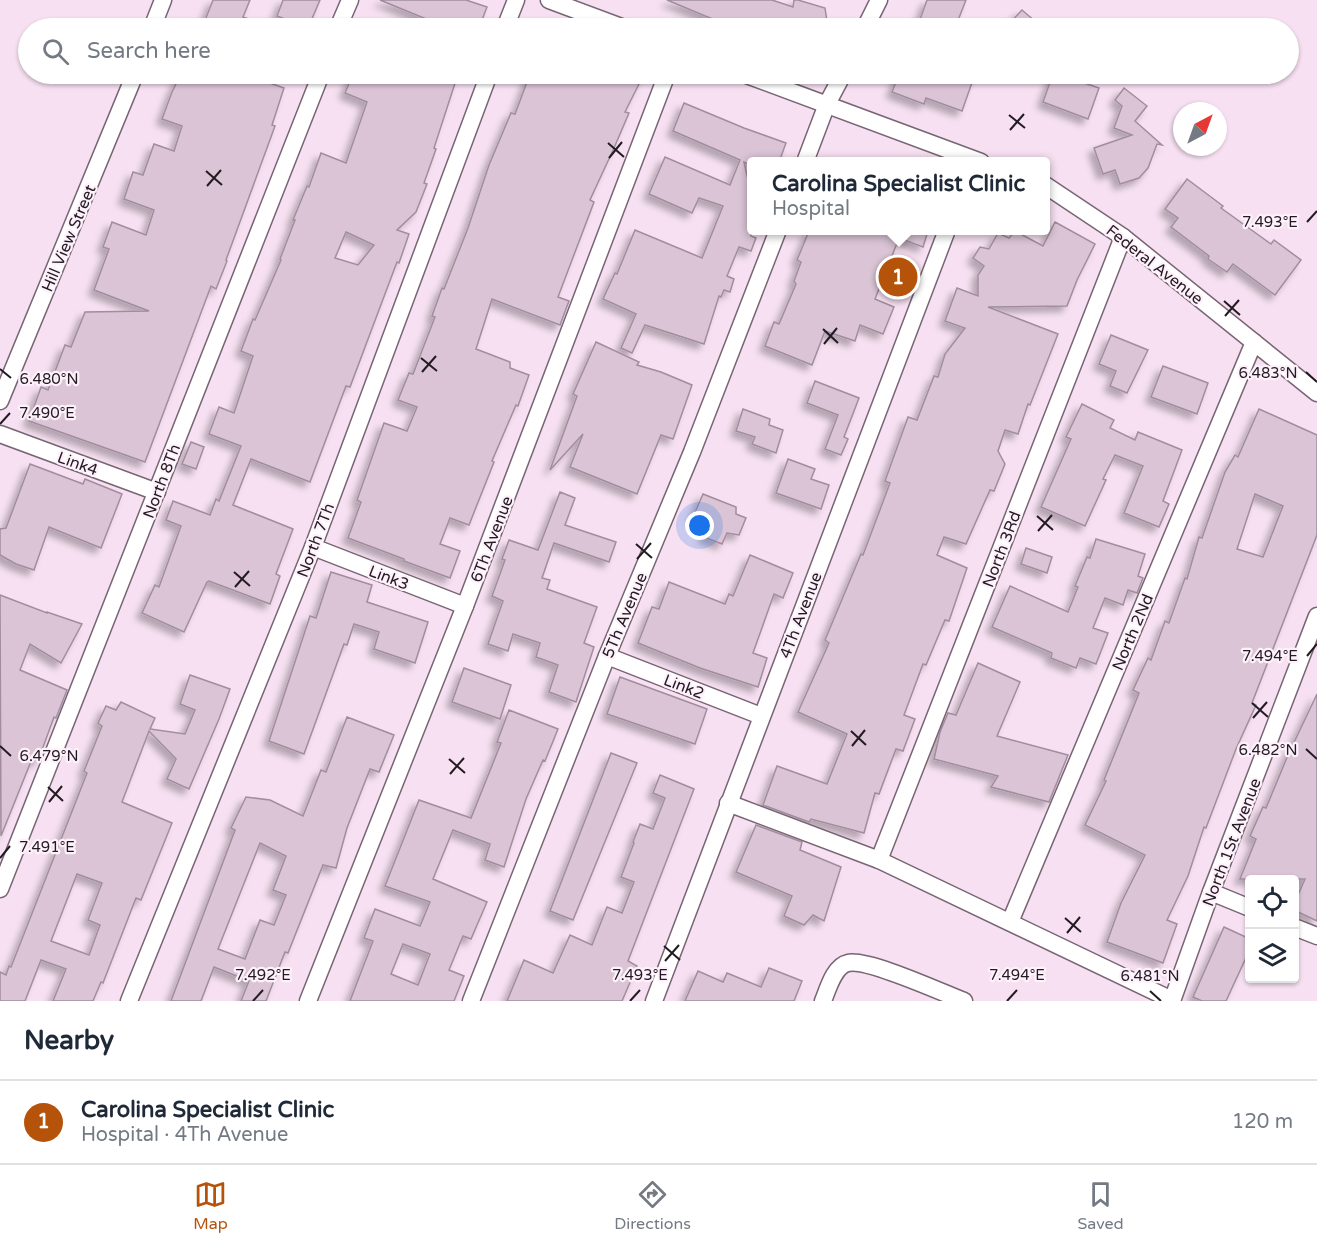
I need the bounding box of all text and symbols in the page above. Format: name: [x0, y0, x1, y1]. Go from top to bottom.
search box: [18, 18, 1299, 84]
icon: search: [39, 35, 72, 68]
text: Search here: [87, 38, 211, 64]
north arrow: [1173, 102, 1227, 156]
popup: [747, 157, 1050, 235]
text: Carolina Specialist Clinic: [772, 171, 1025, 197]
street label: Hill View Street: [37, 182, 100, 295]
text: Hospital: [772, 197, 850, 221]
text: 7.493°E: [1242, 213, 1298, 231]
street label: Federal Avenue: [1102, 221, 1207, 309]
pin: 1: [878, 254, 918, 300]
text: 6.483°N: [1239, 364, 1298, 382]
text: 6.480°N: [20, 370, 79, 388]
text: 7.490°E: [19, 404, 75, 422]
street label: North 8Th: [139, 441, 185, 521]
street label: Link4: [55, 447, 101, 480]
street label: 6Th Avenue: [466, 493, 518, 585]
street label: North 7Th: [293, 500, 339, 580]
street label: North 3Rd: [978, 508, 1026, 590]
your location: [685, 511, 714, 540]
street label: Link3: [366, 561, 412, 595]
street label: 4Th Avenue: [775, 569, 827, 661]
street label: 5Th Avenue: [598, 570, 652, 661]
street label: North 2Nd: [1108, 591, 1158, 674]
text: 7.494°E: [1242, 647, 1298, 665]
street label: Link2: [661, 670, 707, 704]
text: 6.482°N: [1239, 741, 1298, 759]
text: 6.479°N: [20, 747, 79, 765]
street label: North 1St Avenue: [1198, 775, 1266, 909]
text: 7.491°E: [19, 838, 75, 856]
map controls: [1245, 875, 1299, 983]
button: locate: [1245, 875, 1299, 929]
button: layers: [1245, 929, 1299, 983]
text: 7.492°E: [235, 966, 291, 984]
text: 7.493°E: [612, 966, 668, 984]
text: 7.494°E: [989, 966, 1045, 984]
text: 6.481°N: [1121, 967, 1180, 985]
text: Nearby: [24, 1025, 114, 1056]
text: Carolina Specialist Clinic: [81, 1097, 334, 1123]
text: 1: [37, 1110, 50, 1134]
text: 120 m: [1232, 1110, 1293, 1134]
text: Hospital · 4Th Avenue: [81, 1123, 288, 1147]
tab: Map: [193, 1178, 228, 1234]
tab: Directions: [614, 1178, 691, 1234]
tab: Saved: [1077, 1178, 1124, 1234]

